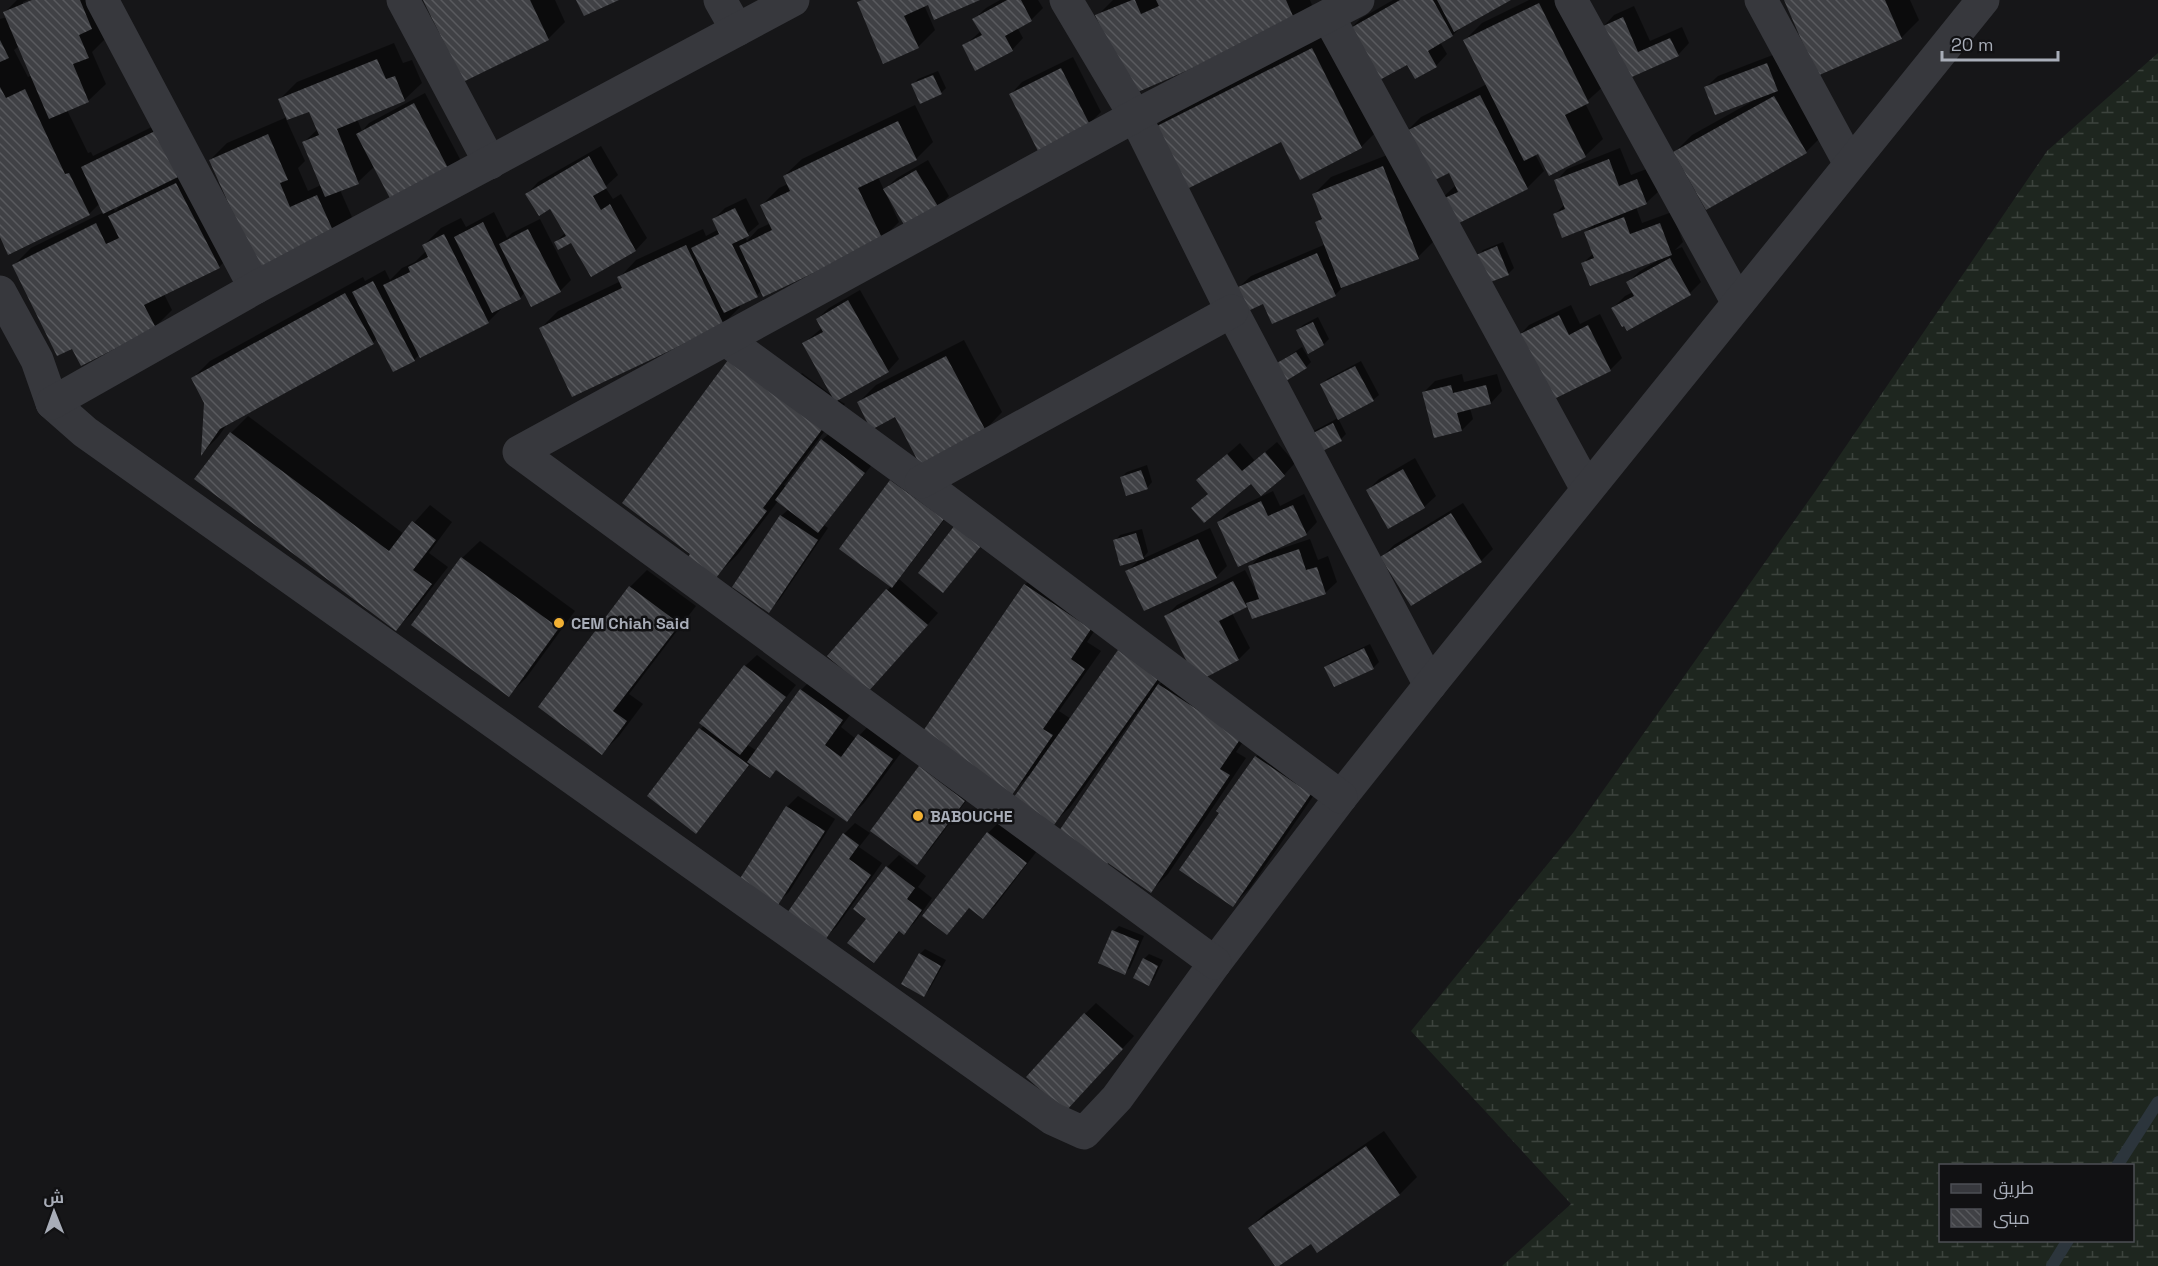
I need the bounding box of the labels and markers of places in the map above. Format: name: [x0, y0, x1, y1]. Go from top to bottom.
place label: CEM Chiah Said: [571, 613, 689, 634]
marker: CEM Chiah Said: [552, 616, 566, 630]
place label: BABOUCHE: [930, 806, 1013, 827]
marker: BABOUCHE: [911, 809, 925, 823]

